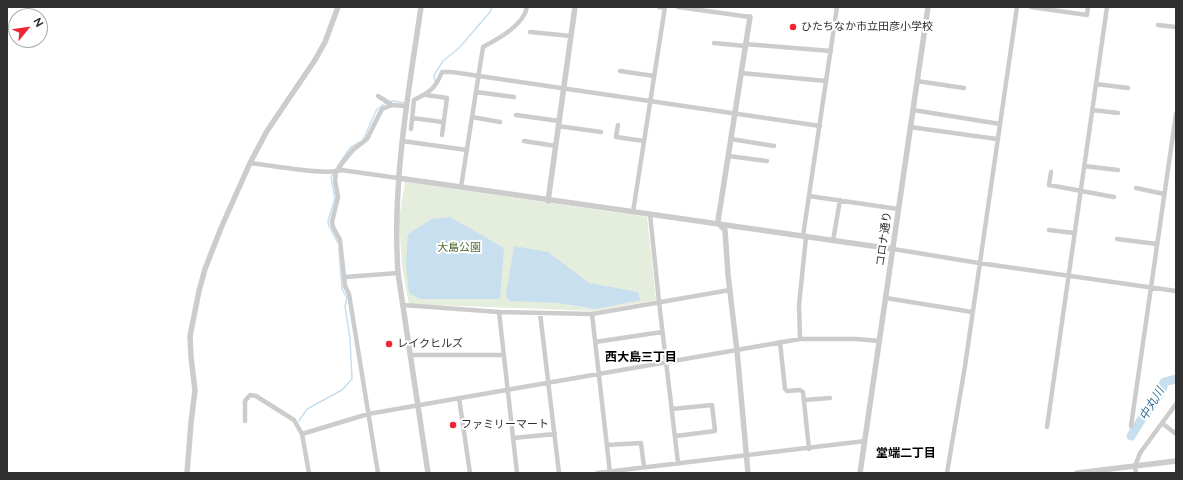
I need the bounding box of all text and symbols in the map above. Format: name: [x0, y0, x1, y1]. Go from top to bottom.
north arrow: [8, 8, 48, 48]
text: N: [30, 16, 46, 29]
place label: ひたちなか市立田彦小学校: [801, 20, 933, 34]
marker: ひたちなか市立田彦小学校: [788, 22, 798, 32]
street label: コロナ通り: [874, 211, 894, 267]
park label: 大島公園: [437, 241, 481, 255]
place label: レイクヒルズ: [397, 337, 463, 351]
marker: レイクヒルズ: [384, 339, 394, 349]
district label: 西大島三丁目: [605, 350, 677, 364]
water label: 中丸川: [1137, 385, 1167, 423]
place label: ファミリーマート: [461, 418, 549, 432]
marker: ファミリーマート: [448, 420, 458, 430]
district label: 堂端二丁目: [876, 446, 936, 460]

